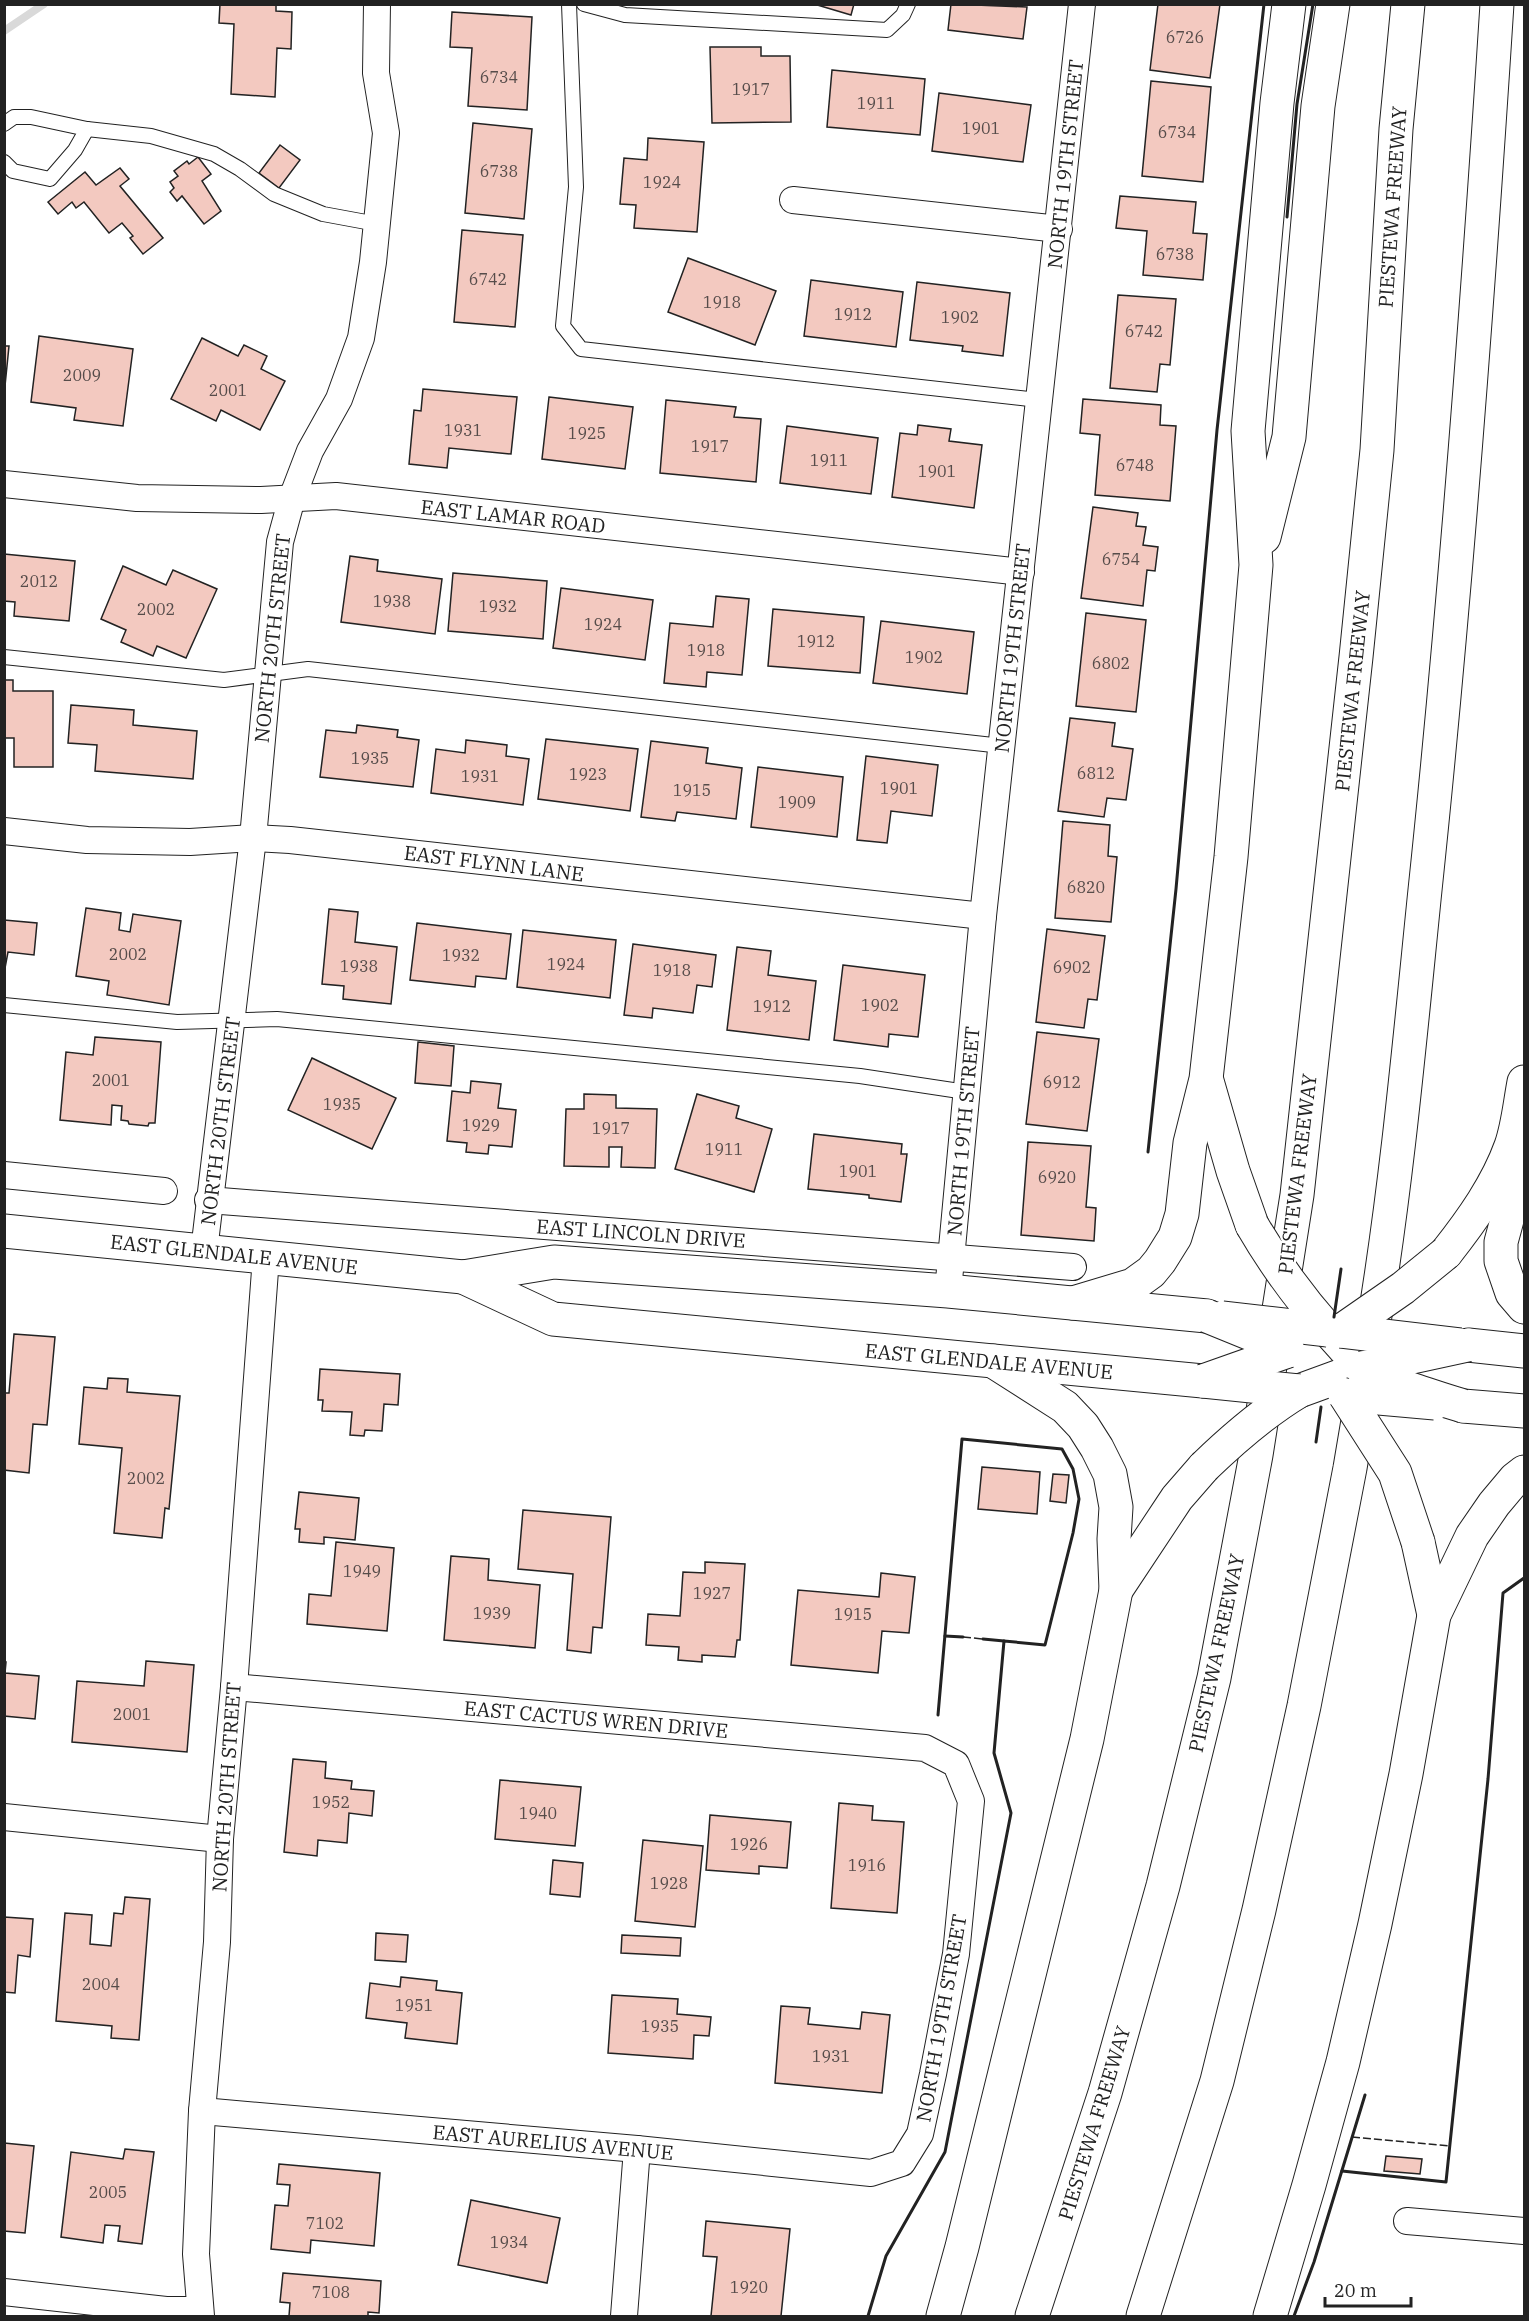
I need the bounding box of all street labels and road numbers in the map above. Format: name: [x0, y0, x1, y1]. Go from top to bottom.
street label: NORTH 19TH STREET: [1041, 58, 1089, 270]
street label: PIESTEWA FREEWAY: [1371, 105, 1413, 309]
street label: EAST LAMAR ROAD: [419, 493, 607, 539]
street label: NORTH 20TH STREET: [248, 532, 296, 744]
street label: NORTH 19TH STREET: [988, 542, 1036, 754]
street label: PIESTEWA FREEWAY: [1328, 589, 1376, 793]
street label: EAST FLYNN LANE: [402, 839, 586, 887]
street label: NORTH 20TH STREET: [194, 1015, 246, 1227]
street label: NORTH 19TH STREET: [940, 1025, 986, 1237]
street label: PIESTEWA FREEWAY: [1271, 1072, 1323, 1276]
street label: EAST LINCOLN DRIVE: [535, 1212, 747, 1254]
street label: EAST GLENDALE AVENUE: [109, 1228, 359, 1280]
street label: EAST GLENDALE AVENUE: [864, 1337, 1114, 1385]
street label: PIESTEWA FREEWAY: [1182, 1551, 1250, 1755]
street label: NORTH 20TH STREET: [205, 1681, 247, 1893]
street label: EAST CACTUS WREN DRIVE: [463, 1694, 729, 1744]
street label: NORTH 19TH STREET: [909, 1912, 973, 2124]
street label: PIESTEWA FREEWAY: [1052, 2022, 1137, 2224]
street label: EAST AURELIUS AVENUE: [431, 2118, 675, 2166]

